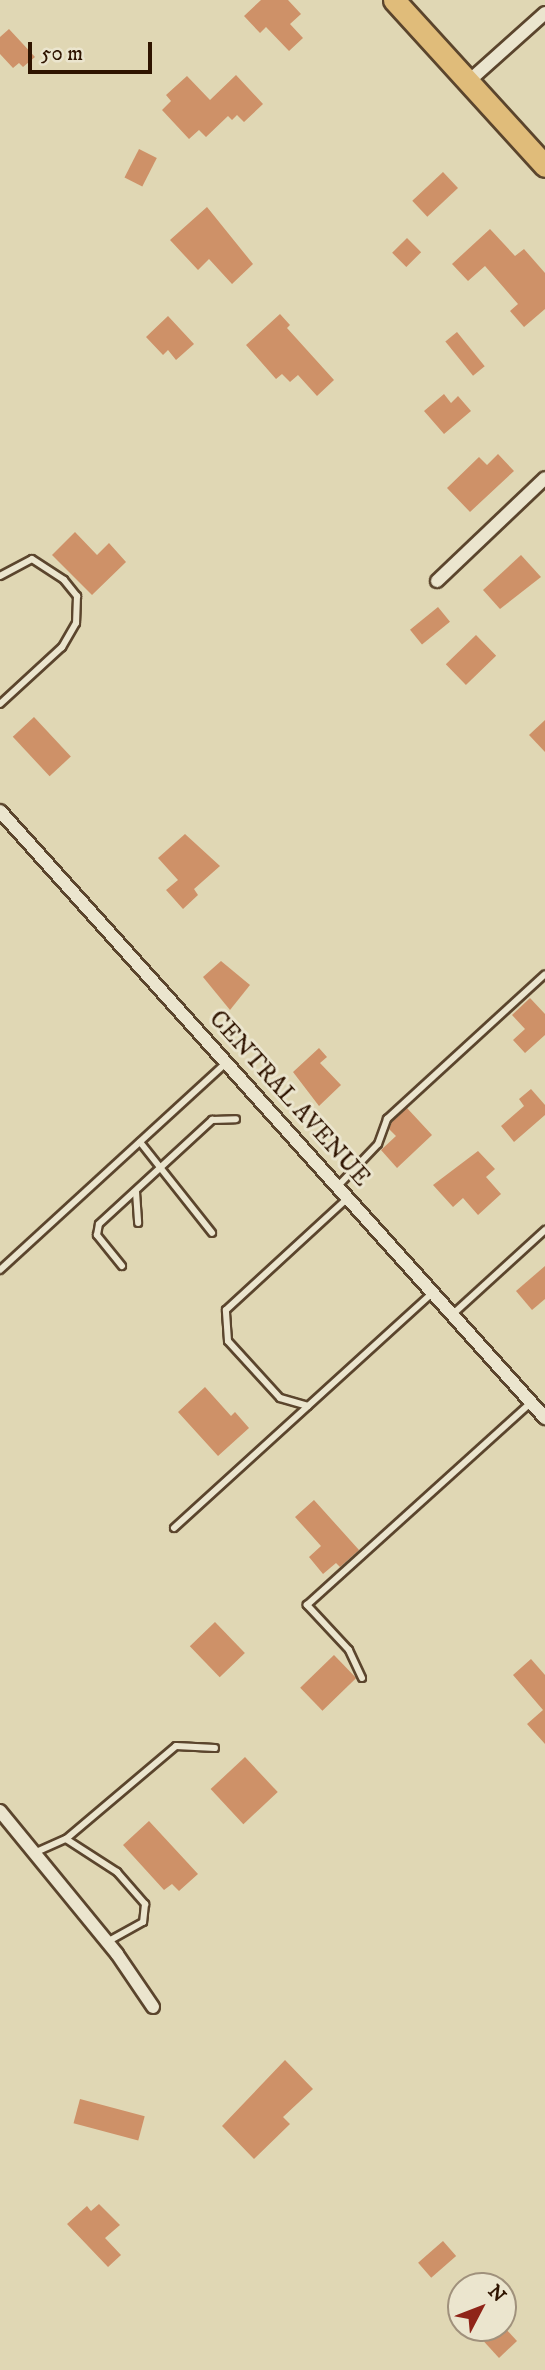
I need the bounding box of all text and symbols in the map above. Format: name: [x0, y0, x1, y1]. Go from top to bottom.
scale bar: [32, 28, 156, 72]
text: 50 m: [41, 41, 83, 67]
street label: CENTRAL AVENUE: [202, 1005, 376, 1193]
north arrow: [447, 2272, 517, 2342]
text: N: [483, 2280, 510, 2307]

